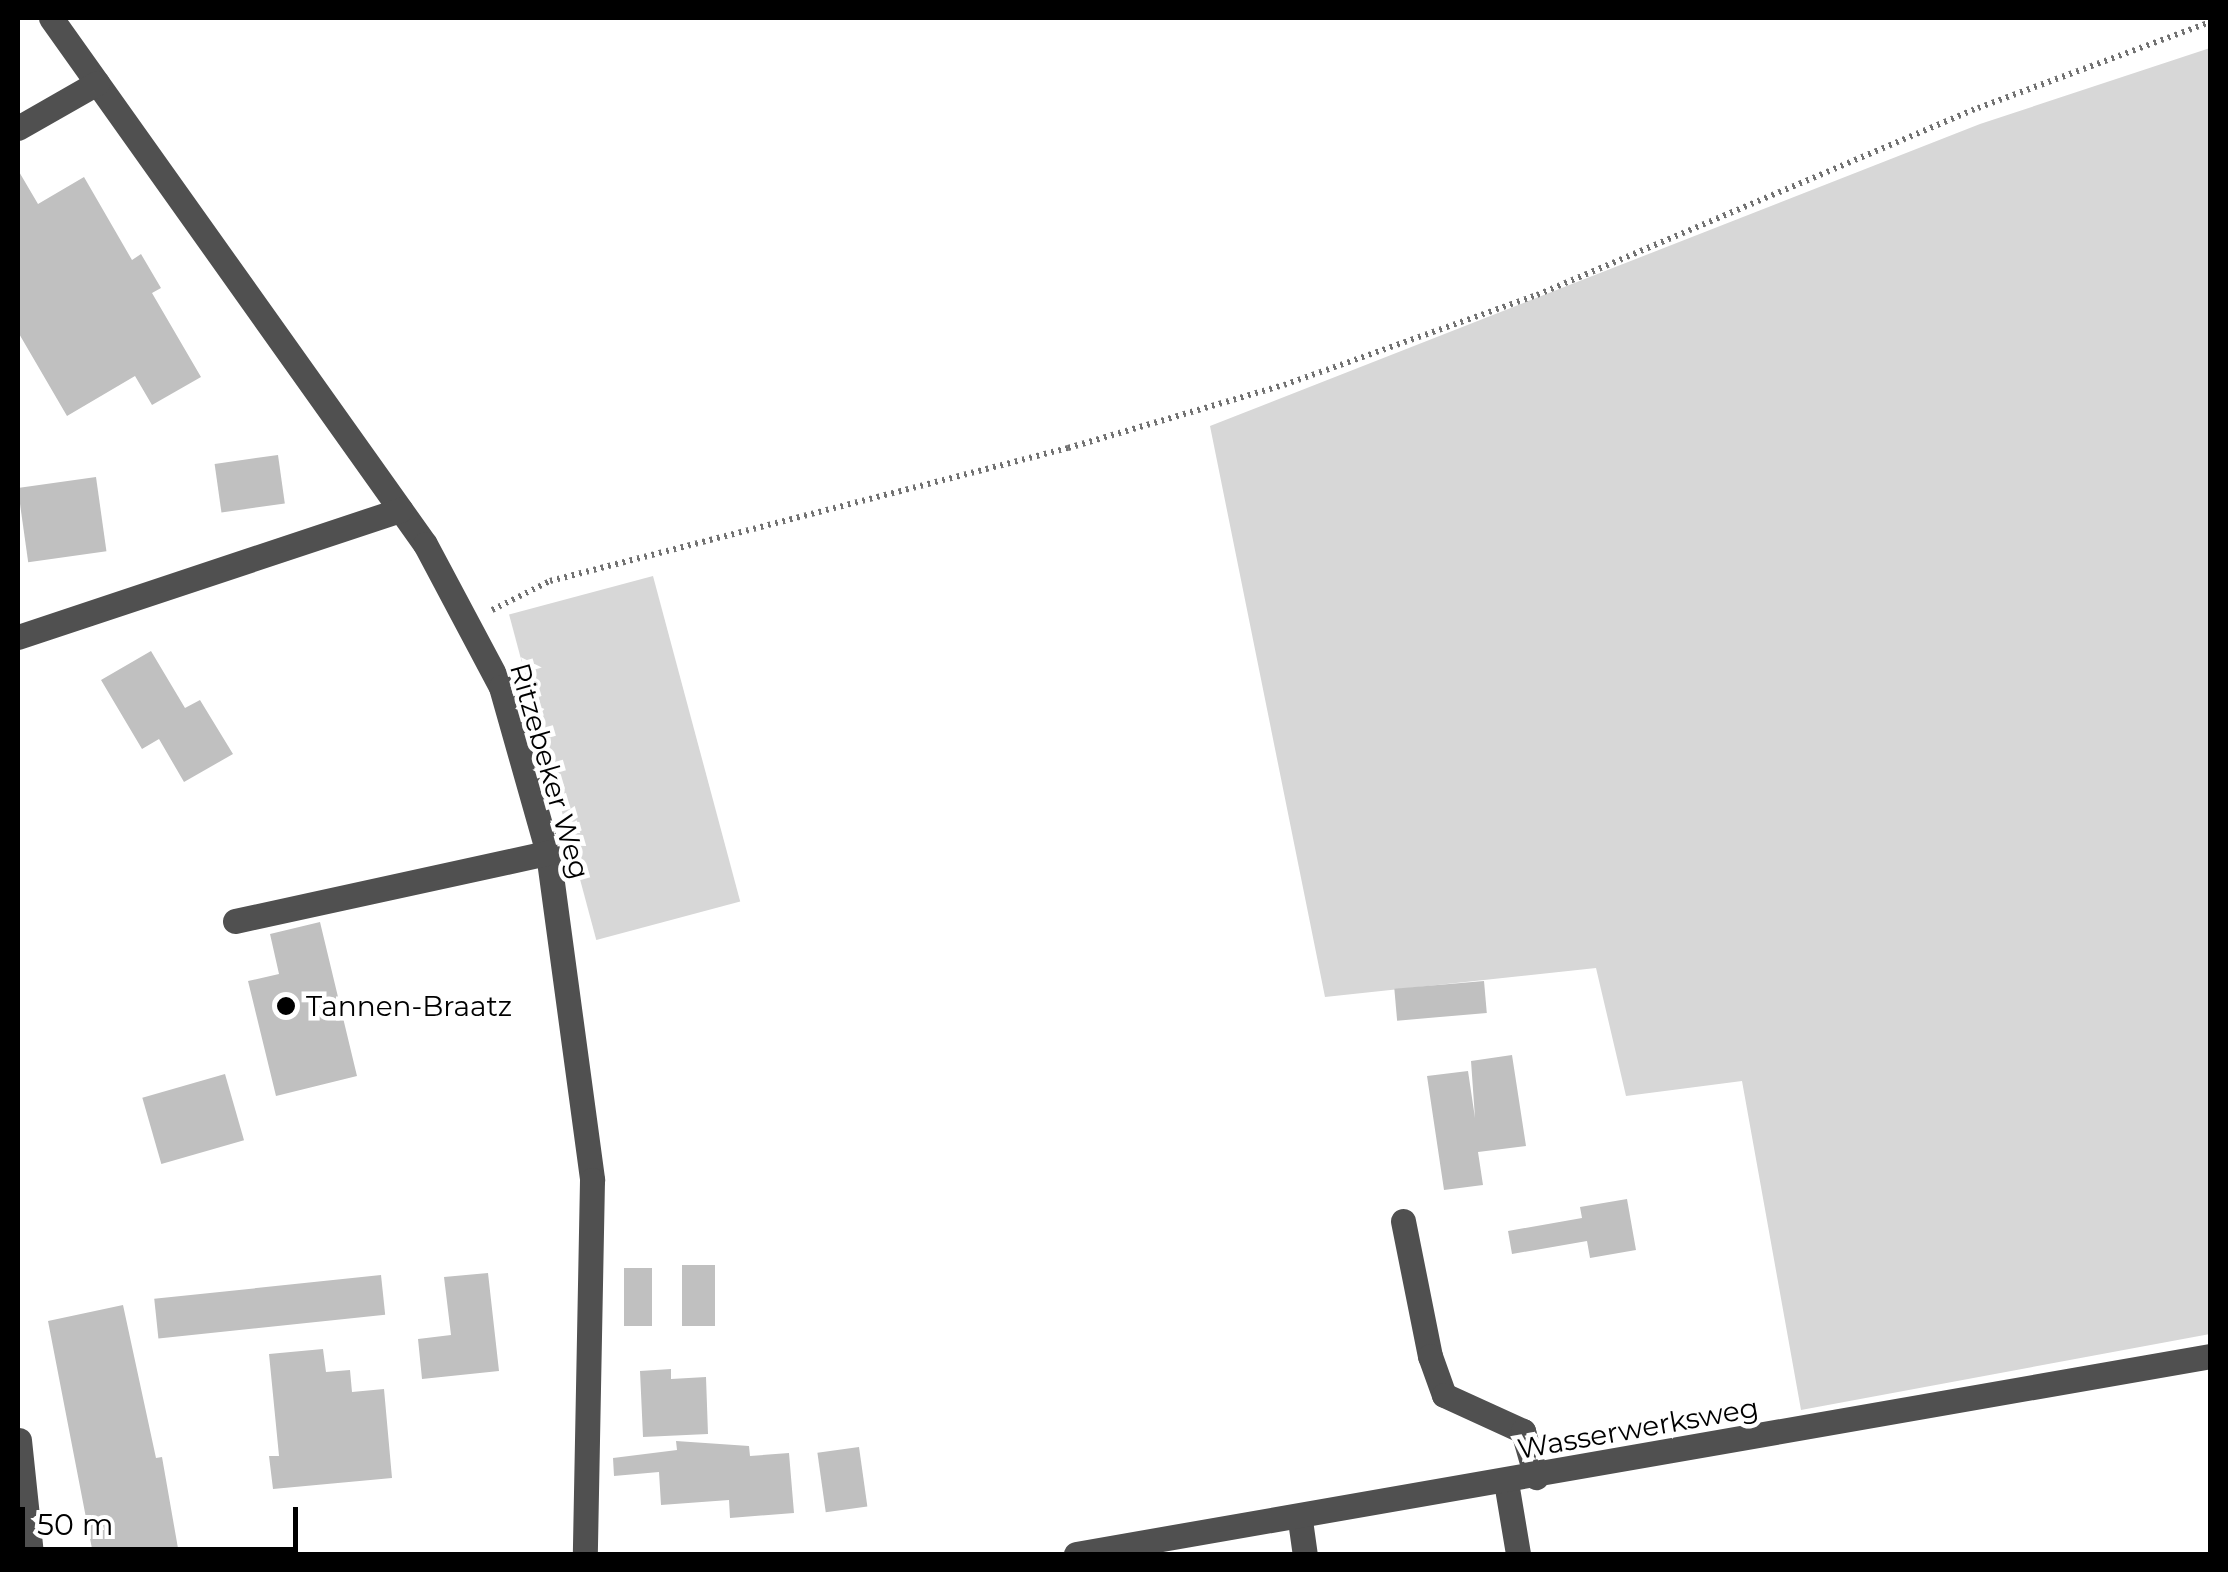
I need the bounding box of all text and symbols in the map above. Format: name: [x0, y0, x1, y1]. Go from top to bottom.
street label: Ritzebeker Weg: [503, 659, 597, 883]
place label: Tannen-Braatz: [306, 989, 512, 1023]
marker: Tannen-Braatz: [275, 995, 297, 1017]
street label: Wasserwerksweg: [1515, 1390, 1761, 1466]
scale bar: [25, 1487, 302, 1549]
text: 50 m: [37, 1506, 114, 1543]

